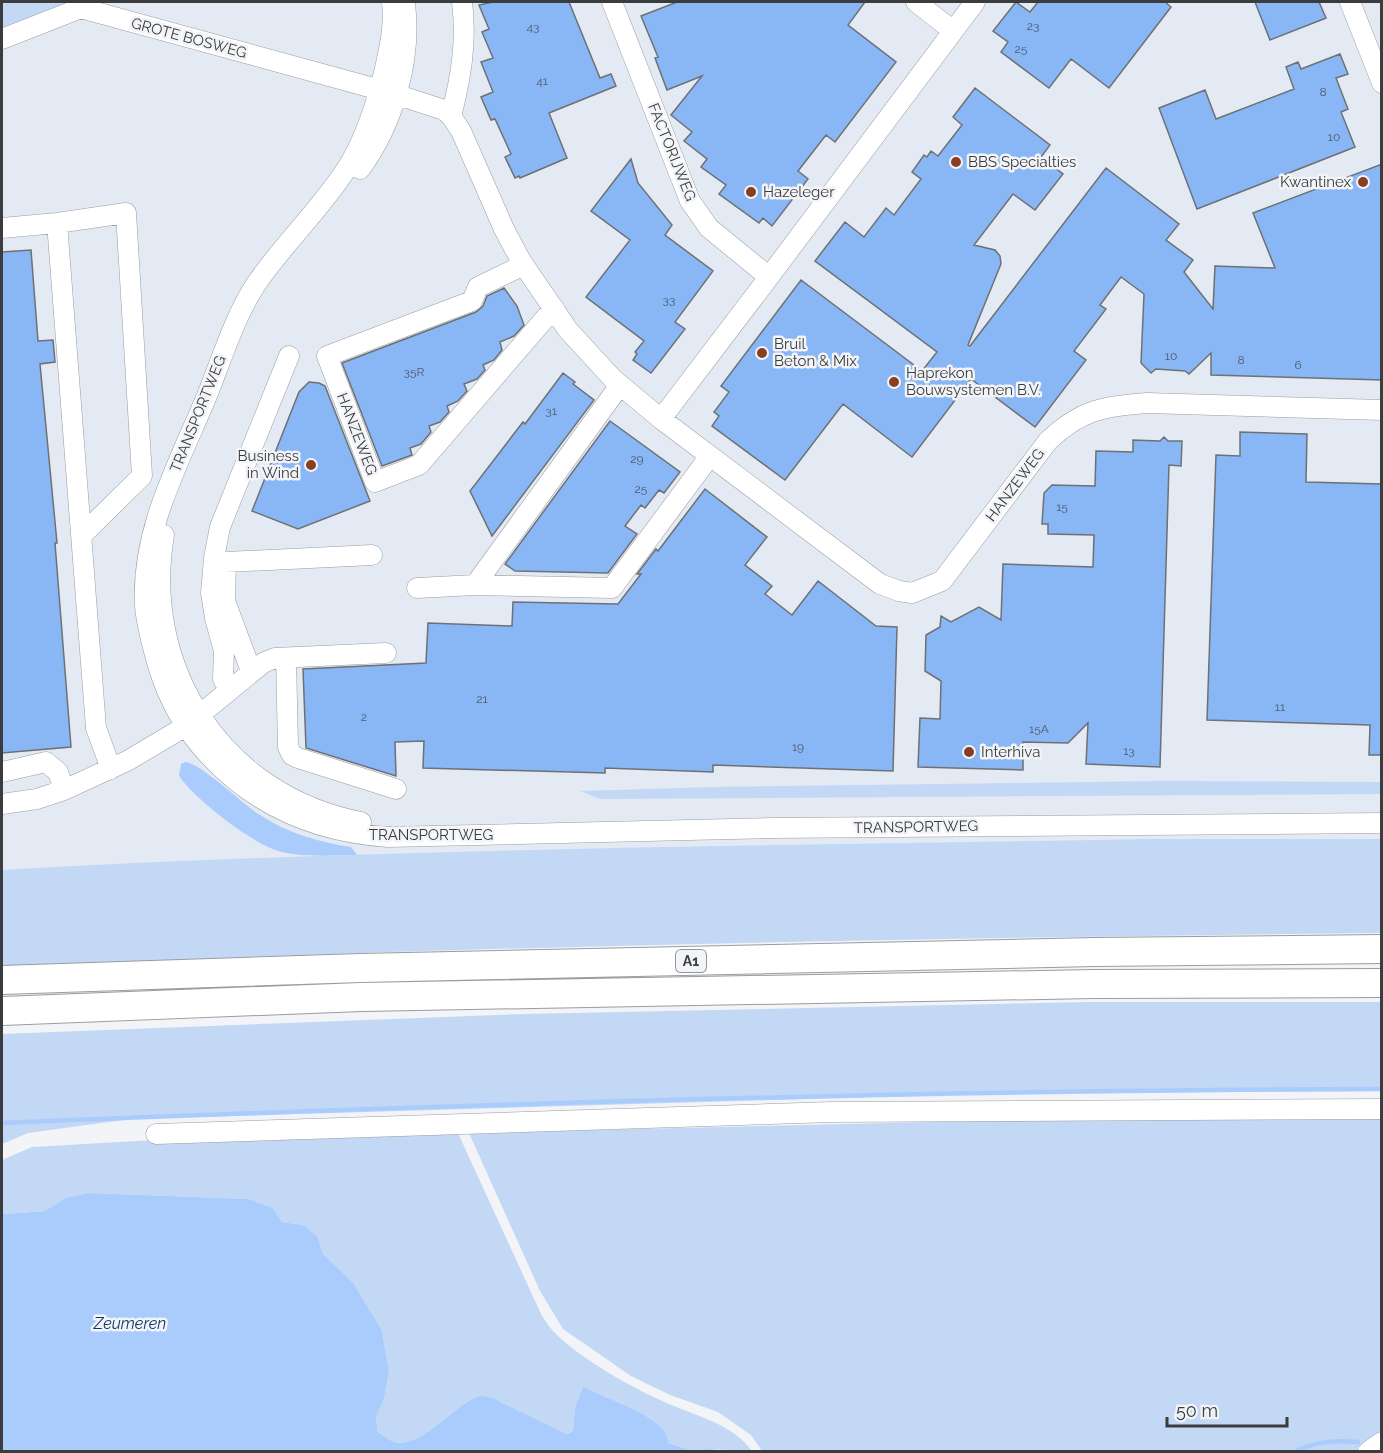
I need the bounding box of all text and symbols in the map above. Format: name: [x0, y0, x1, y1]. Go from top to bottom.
street label: GROTE BOSWEG: [129, 14, 249, 62]
house number: 23: [1027, 19, 1039, 33]
house number: 43: [527, 20, 539, 34]
house number: 25: [1015, 42, 1028, 56]
house number: 41: [536, 74, 548, 88]
house number: 8: [1319, 85, 1327, 99]
street label: FACTORIJWEG: [644, 100, 700, 204]
house number: 10: [1328, 130, 1340, 144]
place label: BBS Specialties: [968, 153, 1076, 171]
marker: BBS Specialties: [949, 155, 963, 169]
place label: Kwantinex: [1280, 173, 1351, 191]
marker: Kwantinex: [1356, 175, 1370, 189]
place label: Hazeleger: [763, 183, 835, 201]
marker: Hazeleger: [744, 185, 758, 199]
house number: 33: [663, 293, 675, 307]
place label: Bruil Beton & Mix: [774, 335, 857, 370]
marker: Bruil Beton & Mix: [755, 346, 769, 360]
house number: 10: [1165, 349, 1177, 363]
street label: TRANSPORTWEG: [166, 353, 230, 475]
house number: 8: [1237, 353, 1245, 367]
house number: 6: [1294, 358, 1302, 372]
place label: Haprekon Bouwsystemen B.V.: [906, 364, 1041, 399]
house number: 35R: [404, 365, 425, 379]
marker: Haprekon Bouwsystemen B.V.: [887, 375, 901, 389]
street label: HANZEWEG: [333, 390, 381, 478]
house number: 31: [545, 404, 557, 418]
street label: HANZEWEG: [982, 445, 1048, 525]
place label: Business in Wind: [238, 447, 299, 482]
house number: 29: [630, 452, 644, 466]
marker: Business in Wind: [304, 458, 318, 472]
house number: 25: [635, 482, 648, 496]
house number: 15: [1056, 500, 1068, 514]
house number: 21: [476, 692, 488, 706]
house number: 11: [1275, 700, 1285, 714]
house number: 2: [361, 710, 367, 724]
house number: 15A: [1029, 722, 1049, 736]
house number: 19: [792, 740, 804, 754]
place label: Interhiva: [981, 743, 1040, 761]
house number: 13: [1123, 744, 1135, 758]
marker: Interhiva: [962, 745, 976, 759]
street label: TRANSPORTWEG: [854, 817, 978, 837]
street label: TRANSPORTWEG: [369, 826, 493, 844]
road number: A1: [676, 950, 706, 972]
water label: Zeumeren: [93, 1314, 166, 1333]
scale bar: [1167, 1390, 1287, 1428]
text: 50 m: [1176, 1400, 1218, 1421]

